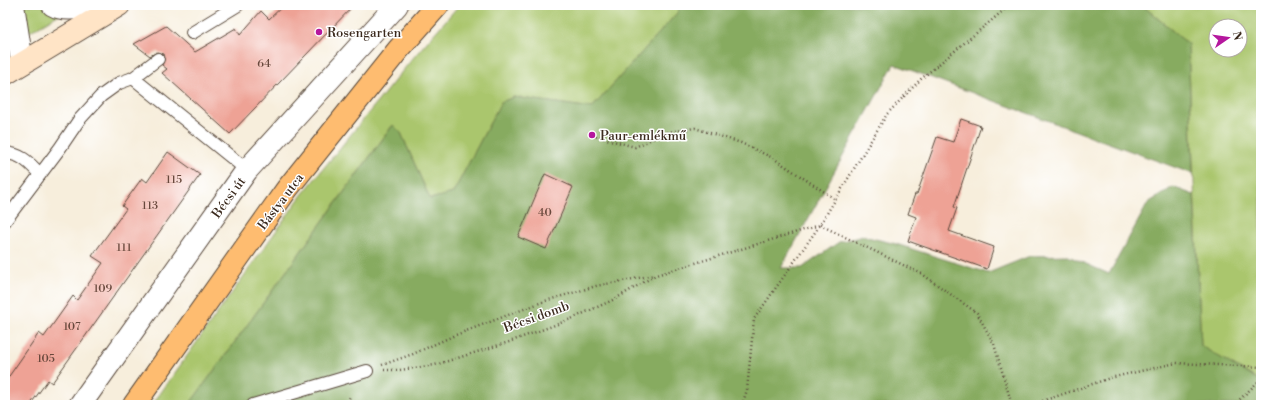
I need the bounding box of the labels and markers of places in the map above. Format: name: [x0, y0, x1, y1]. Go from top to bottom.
place label: Rosengarten: [327, 25, 402, 41]
marker: Rosengarten: [314, 27, 324, 37]
place label: Paur-emlékmű: [600, 128, 687, 144]
marker: Paur-emlékmű: [587, 130, 597, 140]

